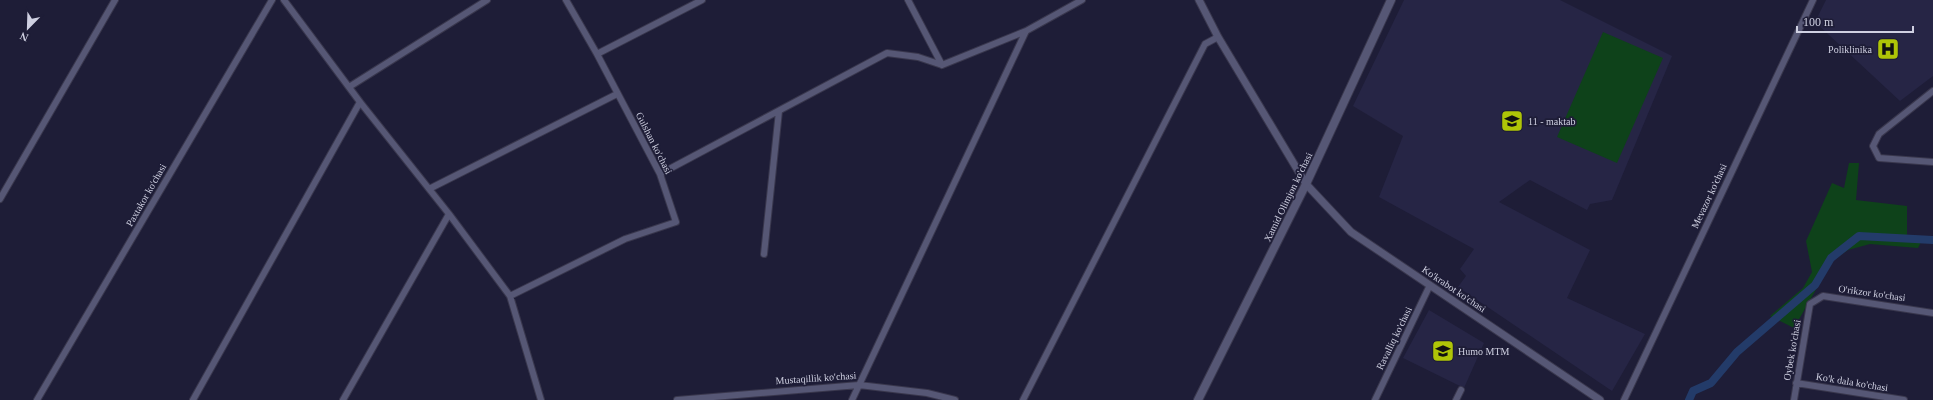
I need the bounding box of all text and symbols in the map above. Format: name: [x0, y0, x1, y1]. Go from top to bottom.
north arrow: [8, 8, 48, 48]
scale bar: [1797, 8, 1913, 34]
text: 100 m: [1803, 15, 1834, 29]
text: N: [18, 30, 30, 44]
hospital icon: Poliklinika: [1875, 36, 1901, 62]
place label: Poliklinika: [1828, 44, 1873, 55]
school or university icon: 11 - maktab: [1499, 108, 1525, 134]
street label: Gulshan ko'chasi: [634, 110, 674, 176]
place label: 11 - maktab: [1528, 116, 1575, 127]
street label: Xamid Olimjon ko'chasi: [1262, 150, 1314, 243]
street label: Paxtakor ko'chasi: [124, 162, 168, 228]
street label: Mevazor ko'chasi: [1689, 162, 1729, 230]
street label: Ko'krabot ko'chasi: [1420, 264, 1488, 314]
street label: O'rikzor ko'chasi: [1838, 283, 1907, 303]
street label: Ravalliq ko'chasi: [1374, 305, 1414, 371]
street label: Oybek ko'chasi: [1781, 319, 1803, 381]
school or university icon: Humo MTM: [1430, 338, 1456, 364]
place label: Humo MTM: [1458, 346, 1510, 357]
street label: Mustaqillik ko'chasi: [775, 370, 857, 386]
street label: Ko'k dala ko'chasi: [1815, 371, 1889, 393]

